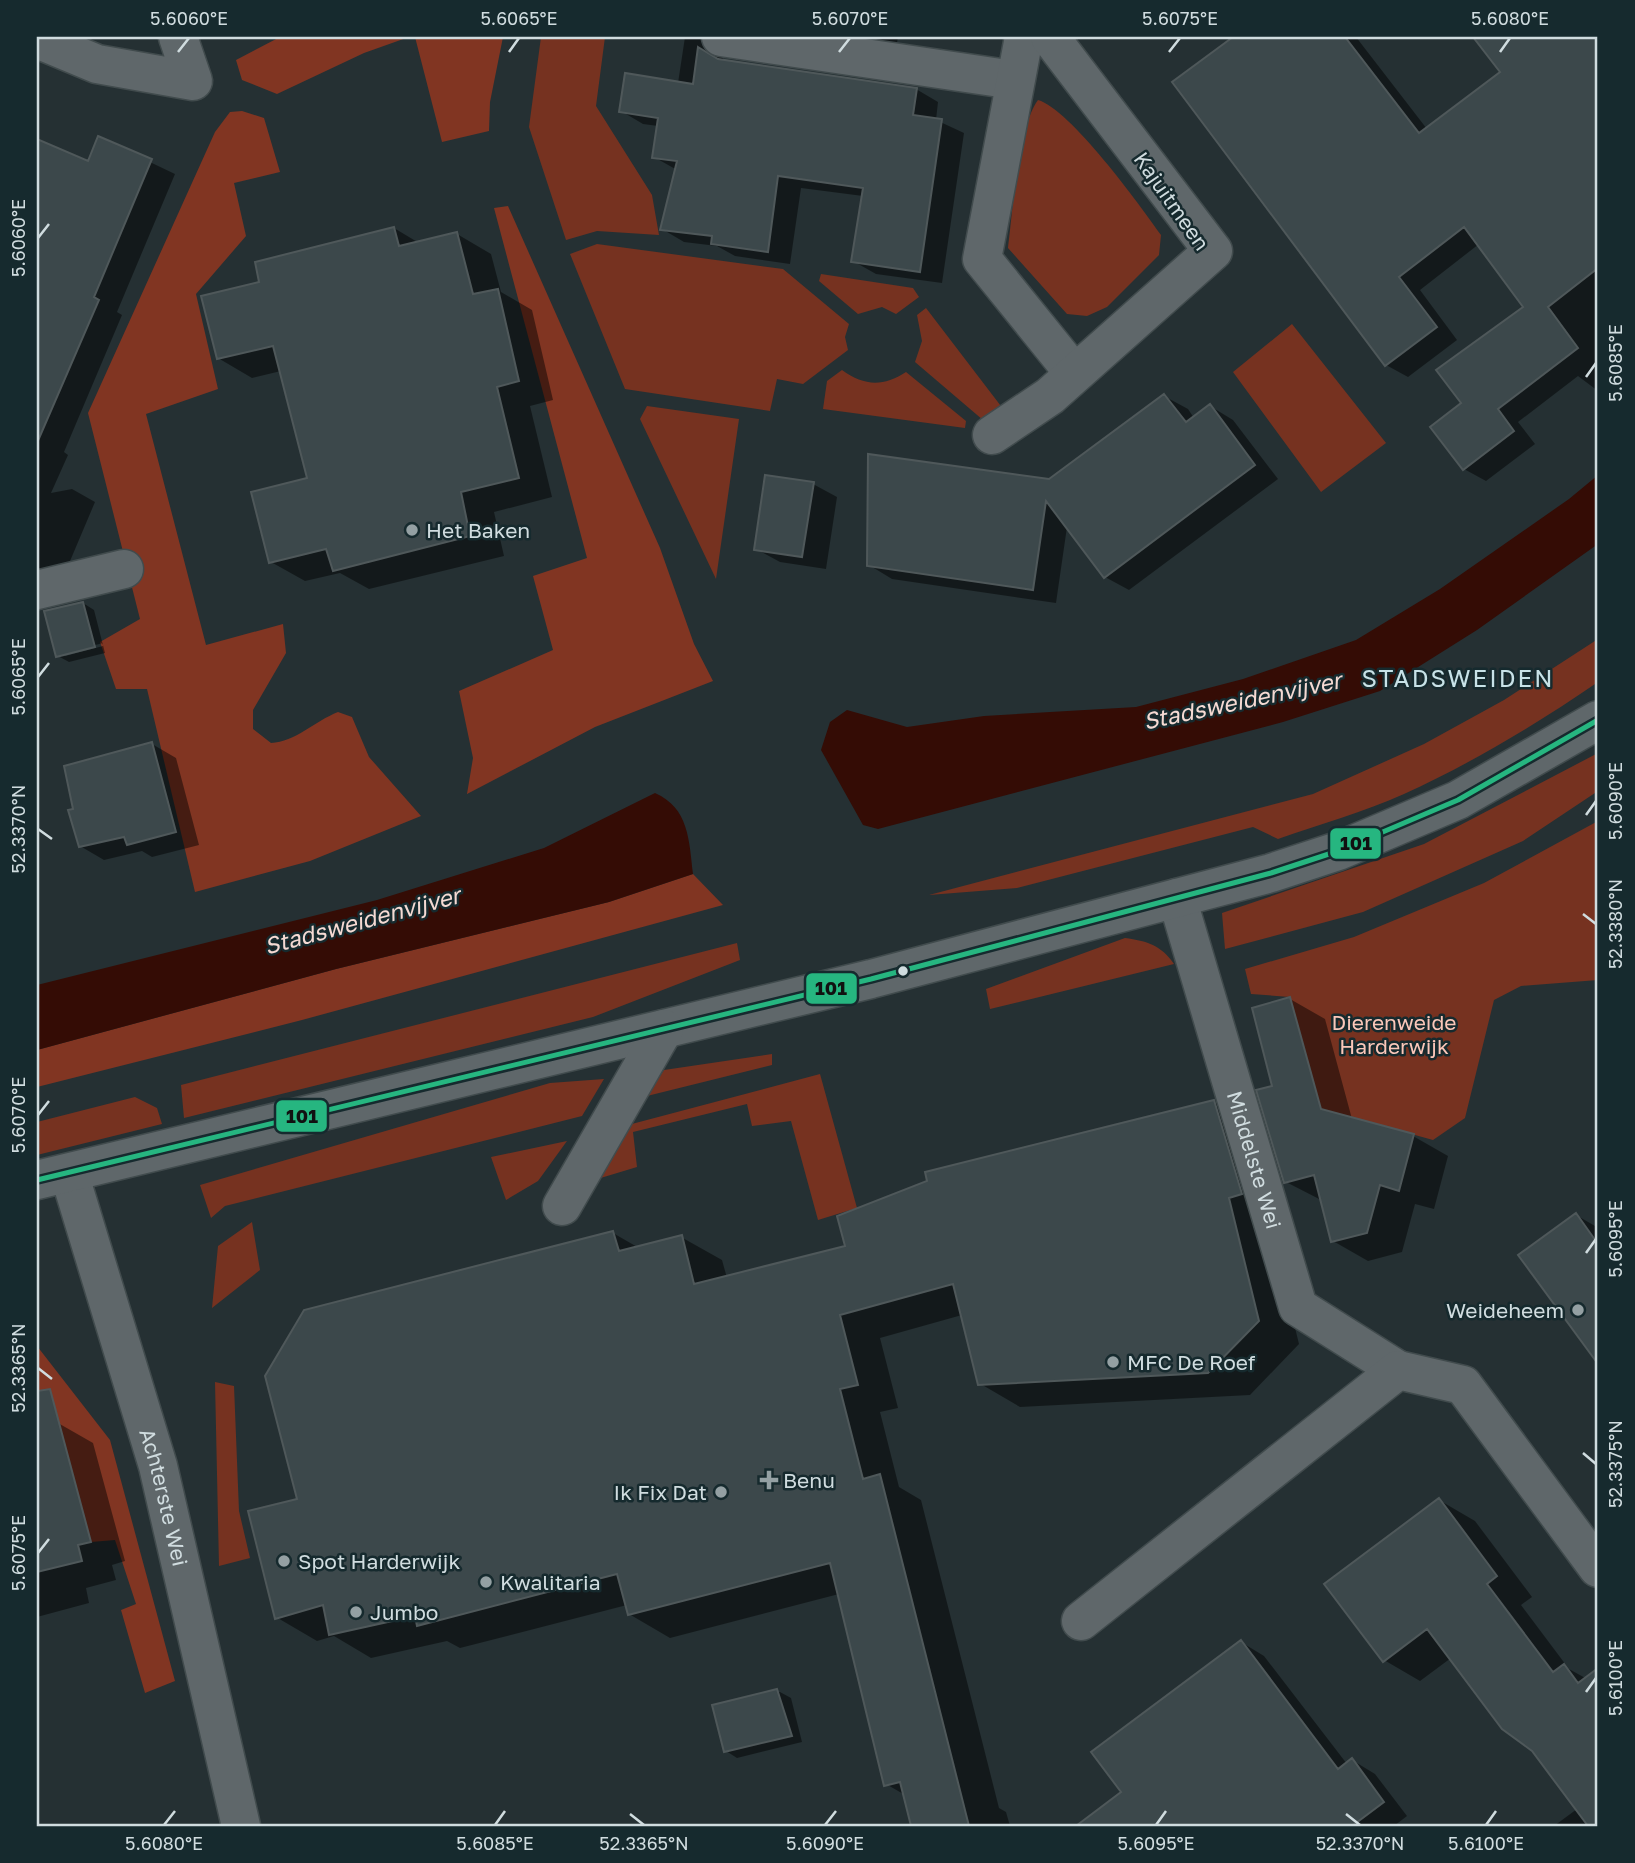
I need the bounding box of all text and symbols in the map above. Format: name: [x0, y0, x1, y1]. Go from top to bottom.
text: 5.6060°E: [150, 7, 228, 29]
text: 5.6065°E: [480, 7, 558, 29]
text: 5.6070°E: [812, 7, 888, 29]
text: 5.6075°E: [1142, 7, 1218, 29]
text: 5.6080°E: [1471, 7, 1549, 29]
street label: Kajuitmeen: [1129, 147, 1215, 255]
text: 5.6060°E: [7, 199, 29, 277]
text: 5.6085°E: [1604, 324, 1626, 402]
place label: Het Baken: [426, 517, 530, 543]
marker: Het Baken: [404, 522, 420, 538]
text: 5.6065°E: [7, 638, 29, 716]
district label: STADSWEIDEN: [1362, 663, 1554, 692]
water label: Stadsweidenvijver: [1140, 665, 1347, 735]
text: 5.6090°E: [1604, 762, 1626, 840]
text: 52.3370°N: [7, 785, 29, 873]
line badge: 101: [1329, 827, 1382, 860]
text: 101: [1340, 831, 1372, 854]
text: 52.3380°N: [1604, 879, 1626, 969]
water label: Stadsweidenvijver: [261, 880, 466, 960]
unlabelled marker: [896, 964, 910, 978]
line badge: 101: [805, 972, 858, 1005]
text: 101: [815, 976, 847, 999]
park label: Dierenweide Harderwijk: [1331, 1009, 1457, 1059]
text: 5.6070°E: [7, 1077, 29, 1153]
street label: Middelste Wei: [1222, 1088, 1287, 1232]
line badge: 101: [275, 1099, 328, 1133]
text: 101: [286, 1104, 318, 1127]
text: 5.6095°E: [1604, 1200, 1626, 1278]
place label: Weideheem: [1446, 1297, 1564, 1323]
marker: Weideheem: [1570, 1302, 1586, 1318]
text: 52.3365°N: [7, 1323, 29, 1413]
place label: MFC De Roef: [1127, 1349, 1256, 1375]
marker: MFC De Roef: [1105, 1354, 1121, 1370]
text: 52.3375°N: [1604, 1420, 1626, 1508]
street label: Achterste Wei: [134, 1425, 194, 1569]
place label: Benu: [783, 1467, 835, 1493]
marker: Benu: [761, 1472, 777, 1488]
place label: Ik Fix Dat: [614, 1479, 707, 1505]
marker: Ik Fix Dat: [713, 1484, 729, 1500]
text: 5.6075°E: [7, 1515, 29, 1591]
place label: Spot Harderwijk: [298, 1548, 460, 1574]
marker: Spot Harderwijk: [276, 1553, 292, 1569]
place label: Kwalitaria: [500, 1569, 601, 1595]
marker: Kwalitaria: [478, 1574, 494, 1590]
place label: Jumbo: [370, 1599, 438, 1625]
marker: Jumbo: [348, 1604, 364, 1620]
text: 5.6100°E: [1604, 1640, 1626, 1716]
text: 5.6080°E: [125, 1832, 203, 1854]
text: 5.6085°E: [456, 1832, 534, 1854]
text: 52.3365°N: [599, 1832, 689, 1854]
text: 5.6090°E: [786, 1832, 864, 1854]
text: 5.6095°E: [1117, 1832, 1195, 1854]
text: 52.3370°N: [1316, 1832, 1404, 1854]
text: 5.6100°E: [1448, 1832, 1524, 1854]

